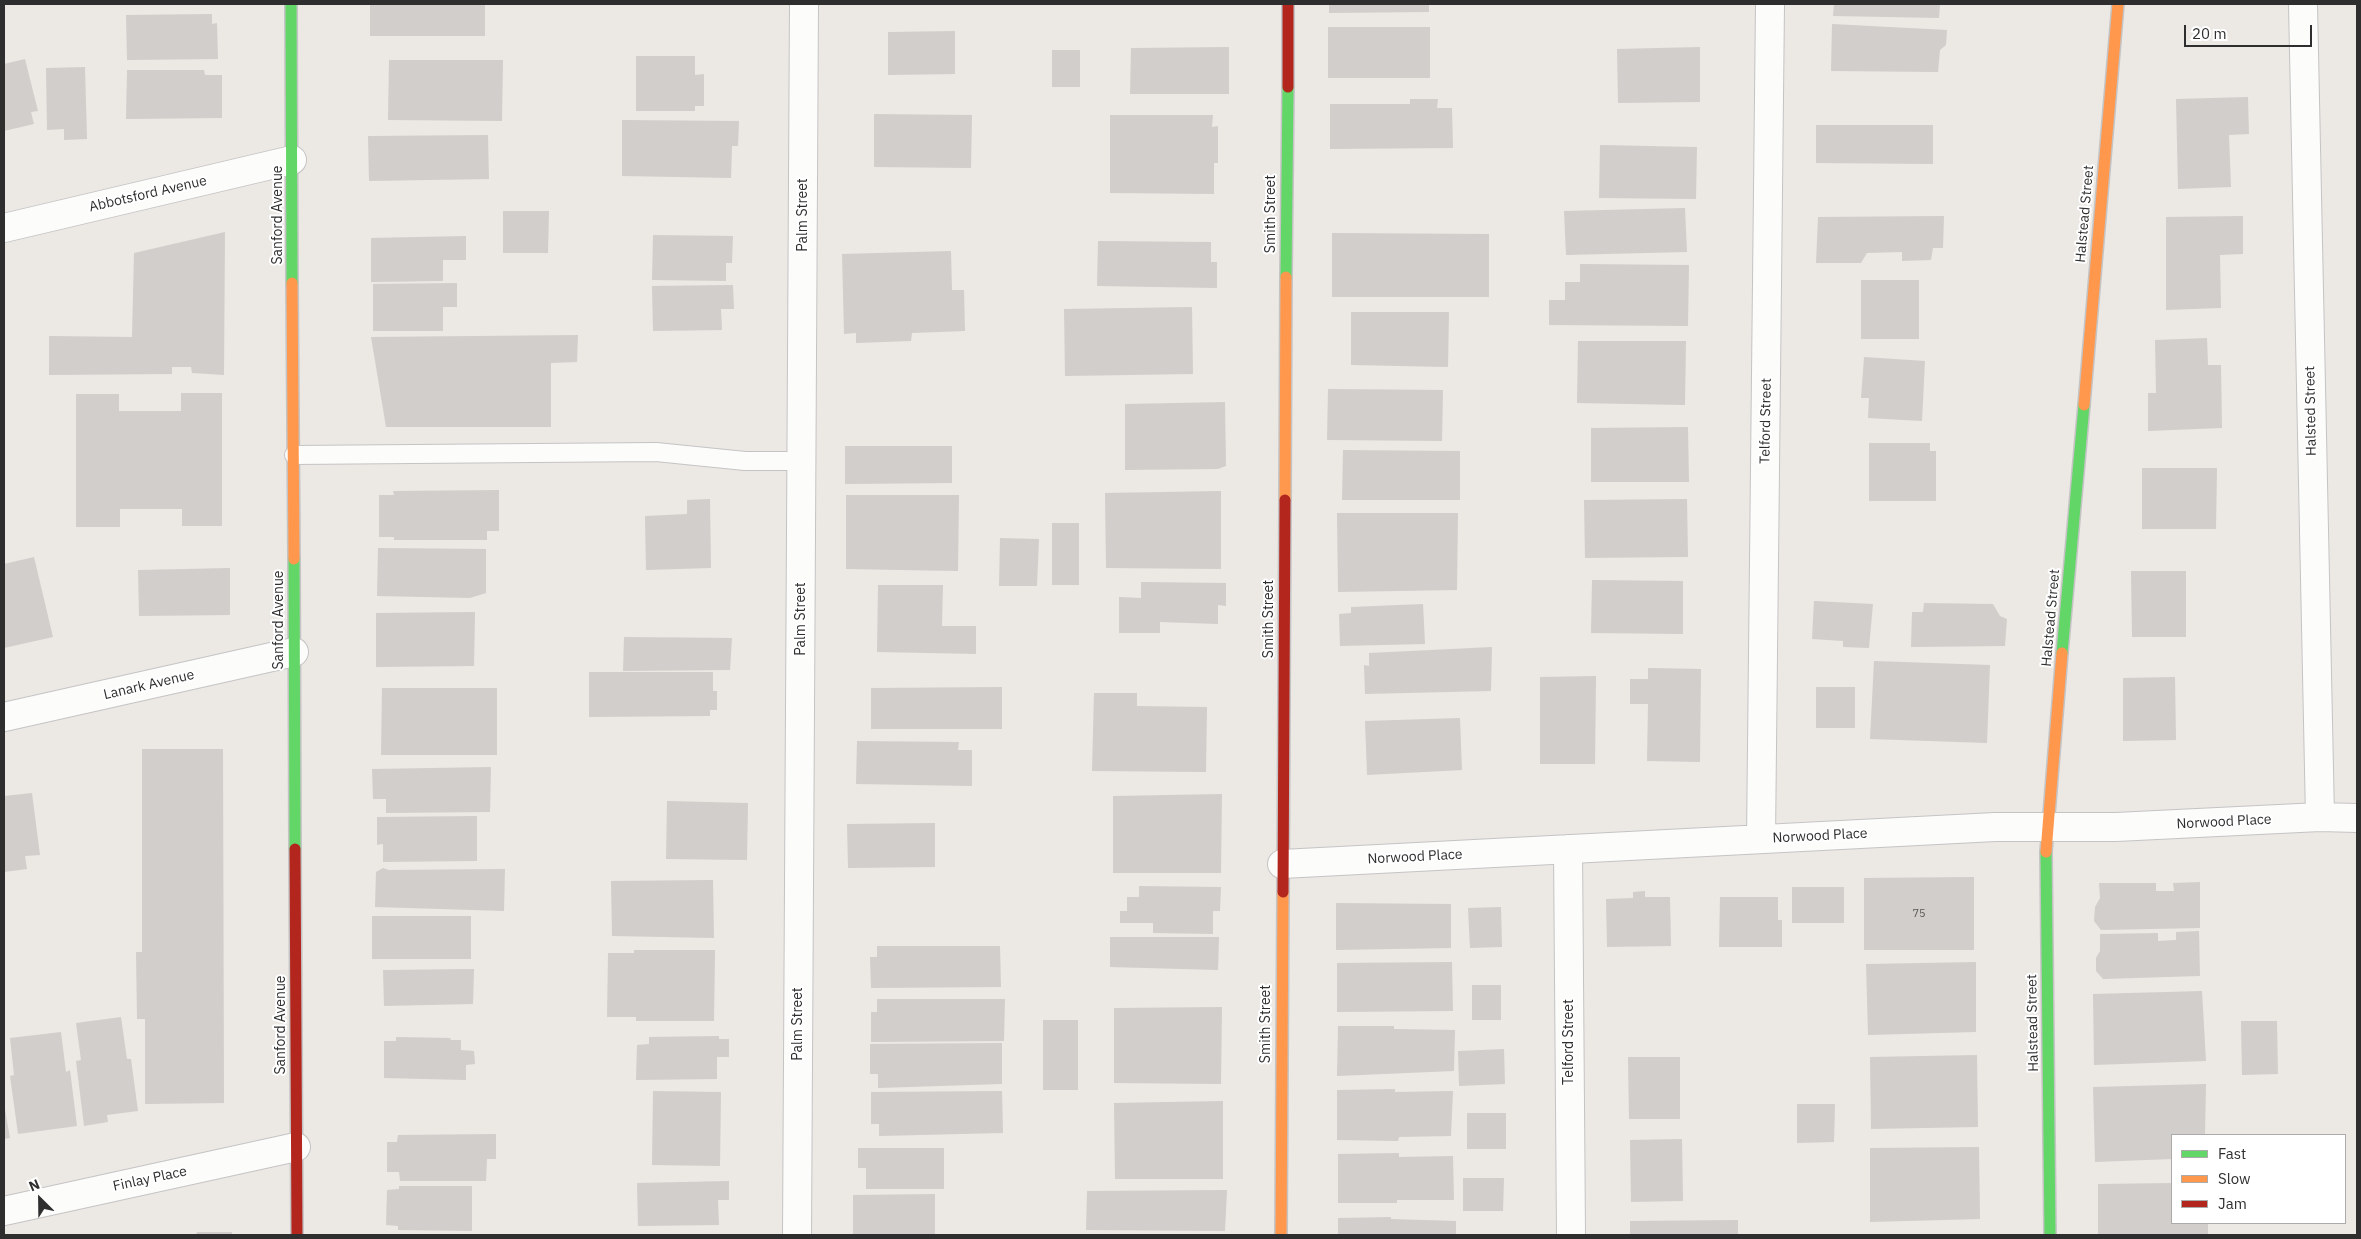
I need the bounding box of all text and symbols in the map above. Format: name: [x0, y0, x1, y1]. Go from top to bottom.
scale bar: [2186, 15, 2314, 47]
text: 20 m: [2192, 24, 2227, 43]
street label: Sanford Avenue: [270, 165, 286, 265]
street label: Halstead Street: [2072, 165, 2098, 263]
street label: Abbotsford Avenue: [88, 172, 208, 216]
street label: Smith Street: [1263, 175, 1279, 253]
street label: Palm Street: [795, 178, 811, 252]
street label: Halsted Street: [2302, 366, 2320, 456]
street label: Telford Street: [1757, 378, 1775, 464]
street label: Halstead Street: [2038, 569, 2064, 667]
street label: Sanford Avenue: [271, 570, 287, 670]
street label: Smith Street: [1261, 580, 1277, 658]
street label: Palm Street: [793, 582, 809, 656]
street label: Lanark Avenue: [102, 666, 196, 704]
street label: Norwood Place: [2176, 811, 2272, 833]
street label: Norwood Place: [1772, 825, 1868, 847]
street label: Norwood Place: [1367, 846, 1463, 868]
house number: 75: [1912, 907, 1926, 921]
street label: Halstead Street: [2024, 974, 2042, 1072]
street label: Sanford Avenue: [273, 975, 289, 1075]
street label: Smith Street: [1258, 985, 1274, 1063]
street label: Palm Street: [790, 987, 806, 1061]
street label: Telford Street: [1561, 999, 1577, 1085]
legend: [2171, 1134, 2346, 1224]
text: Fast: [2218, 1144, 2246, 1163]
street label: Finlay Place: [111, 1163, 189, 1195]
text: Slow: [2218, 1169, 2251, 1188]
north arrow: [15, 1174, 65, 1224]
text: N: [26, 1175, 42, 1195]
text: Jam: [2218, 1194, 2247, 1213]

